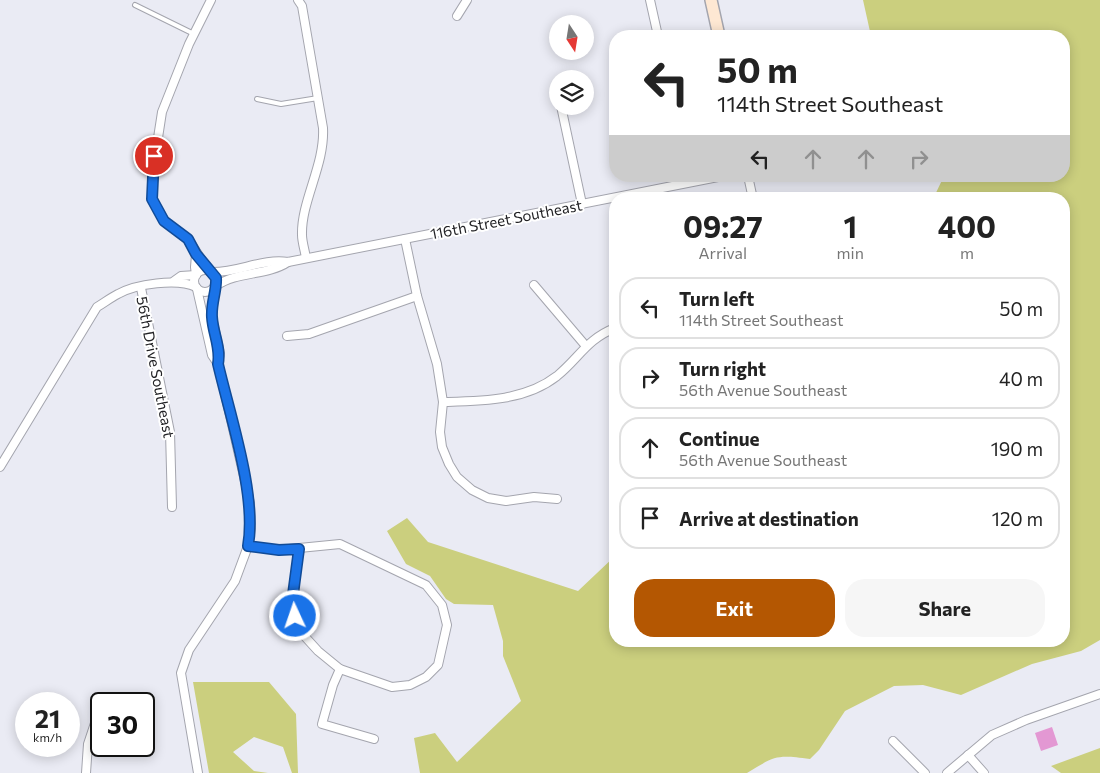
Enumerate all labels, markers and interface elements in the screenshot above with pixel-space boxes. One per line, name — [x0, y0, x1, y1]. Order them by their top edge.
north arrow — [549, 15, 594, 60]
map controls — [549, 15, 594, 115]
text: 50 m — [717, 47, 798, 90]
icon: left — [634, 50, 699, 115]
button: layers — [549, 70, 594, 115]
text: 114th Street Southeast — [717, 90, 943, 117]
pin — [133, 135, 175, 177]
icon: arrive — [140, 142, 168, 170]
icon: left — [746, 145, 774, 173]
icon: ahead — [799, 145, 827, 173]
icon: ahead — [852, 145, 880, 173]
icon: right — [905, 145, 933, 173]
street label: 116th Street Southeast — [429, 195, 583, 243]
text: 09:27 — [683, 207, 763, 244]
text: 1 — [843, 207, 857, 244]
text: 400 — [938, 207, 996, 244]
text: Arrival — [699, 243, 747, 262]
text: min — [837, 243, 864, 262]
text: m — [960, 243, 974, 262]
text: Turn left — [679, 287, 754, 310]
icon: left — [636, 294, 664, 322]
street label: 56th Drive Southeast — [133, 295, 179, 439]
text: 50 m — [999, 297, 1043, 320]
text: 114th Street Southeast — [679, 310, 844, 329]
text: Turn right — [679, 357, 766, 380]
icon: right — [636, 364, 664, 392]
text: 40 m — [999, 367, 1043, 390]
text: 56th Avenue Southeast — [679, 380, 847, 399]
text: Continue — [679, 427, 759, 450]
icon: ahead — [636, 434, 664, 462]
text: 190 m — [991, 437, 1043, 460]
text: 56th Avenue Southeast — [679, 450, 847, 469]
icon: arrive — [636, 504, 664, 532]
text: Arrive at destination — [679, 507, 859, 530]
text: 120 m — [992, 507, 1043, 530]
button: Exit — [634, 579, 835, 637]
button: Share — [845, 579, 1045, 637]
position arrow — [268, 589, 320, 641]
speed limit sign: 30 — [90, 692, 155, 757]
text: 21 — [35, 703, 60, 733]
text: km/h — [33, 730, 62, 744]

